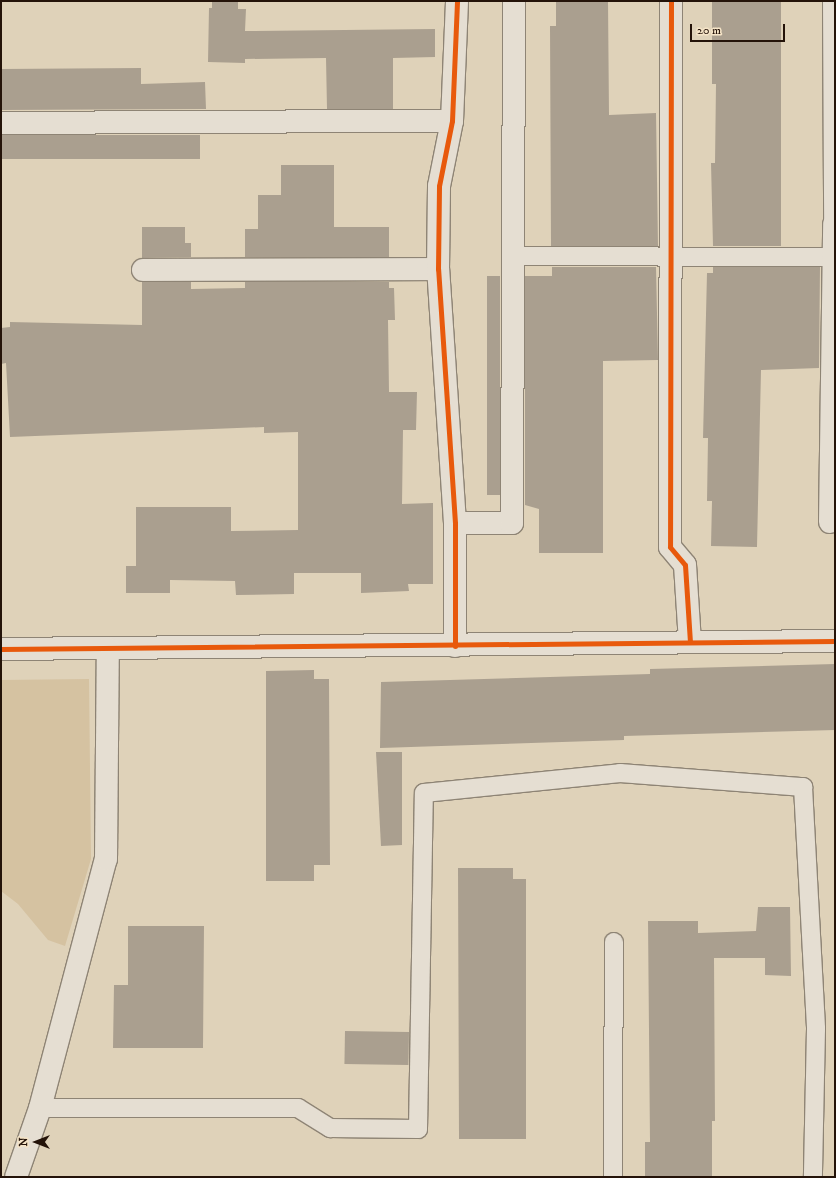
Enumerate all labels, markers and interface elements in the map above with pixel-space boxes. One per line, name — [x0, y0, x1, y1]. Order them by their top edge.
scale bar — [692, 16, 787, 42]
text: 20 m — [697, 23, 721, 38]
north arrow — [16, 1122, 56, 1162]
text: N — [17, 1137, 31, 1147]

